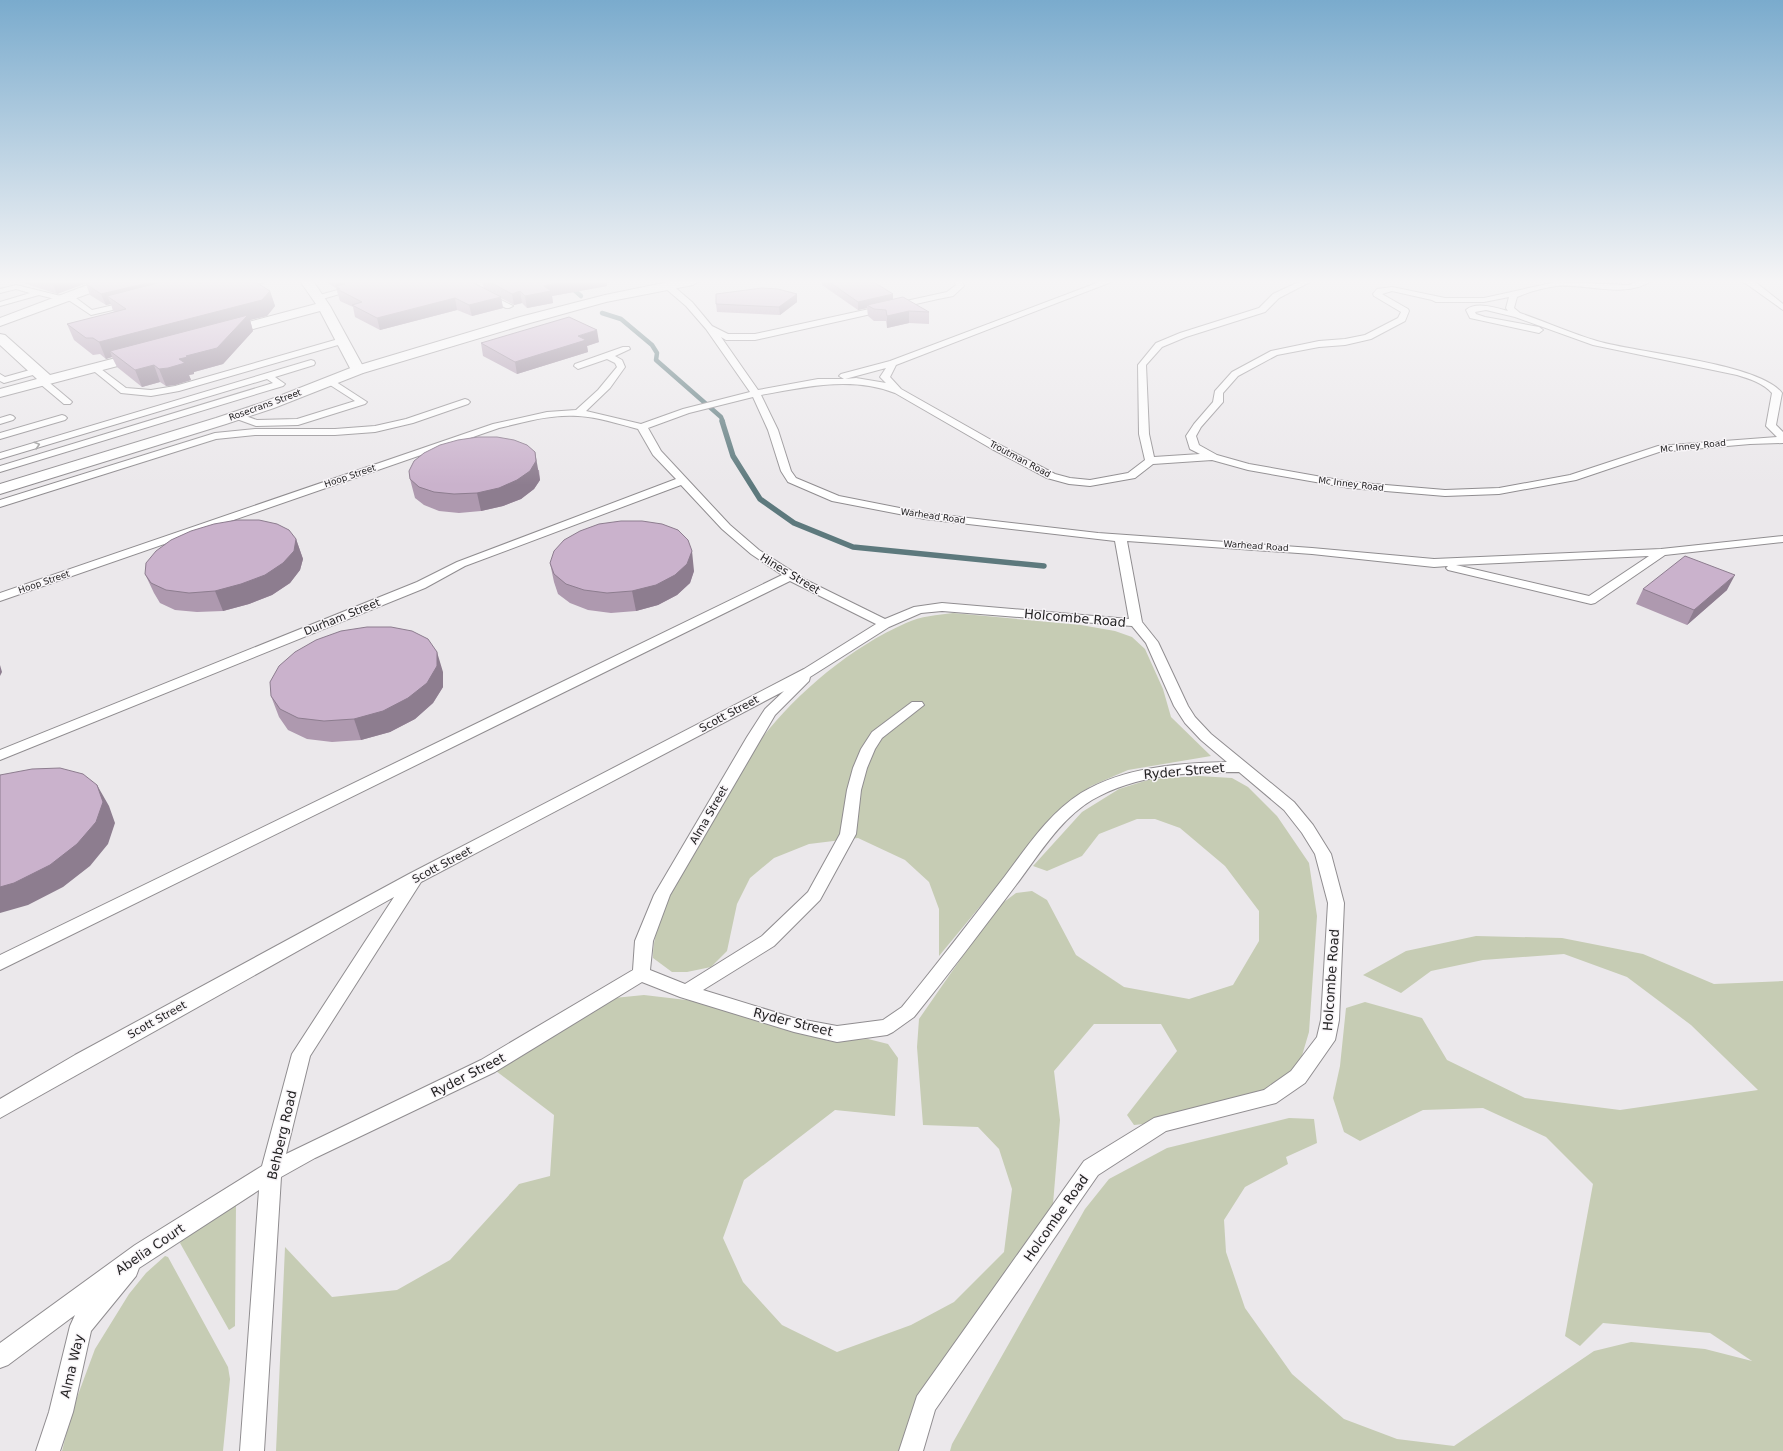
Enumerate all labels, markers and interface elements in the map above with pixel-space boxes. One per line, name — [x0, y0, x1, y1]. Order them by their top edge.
street label: Rosecrans Street — [227, 387, 303, 423]
street label: Troutman Road — [987, 438, 1052, 479]
street label: Mc Inney Road — [1660, 438, 1726, 454]
one-way arrow — [34, 441, 41, 450]
street label: Hoop Street — [323, 462, 377, 489]
street label: Mc Inney Road — [1318, 475, 1384, 493]
street label: Warhead Road — [900, 507, 966, 525]
street label: Warhead Road — [1223, 539, 1289, 553]
street label: Hines Street — [758, 551, 823, 597]
street label: Hoop Street — [17, 568, 71, 595]
street label: Durham Street — [302, 596, 383, 638]
street label: Holcombe Road — [1023, 606, 1127, 630]
street label: Scott Street — [697, 693, 761, 735]
street label: Ryder Street — [1143, 760, 1225, 782]
street label: Alma Street — [687, 783, 731, 846]
street label: Scott Street — [410, 844, 474, 886]
street label: Holcombe Road — [1320, 929, 1342, 1031]
street label: Scott Street — [125, 998, 189, 1042]
street label: Ryder Street — [752, 1005, 834, 1039]
street label: Ryder Street — [428, 1050, 508, 1100]
street label: Behberg Road — [264, 1089, 300, 1181]
street label: Holcombe Road — [1021, 1172, 1091, 1264]
street label: Abelia Court — [113, 1220, 187, 1278]
street label: Alma Way — [57, 1332, 87, 1399]

